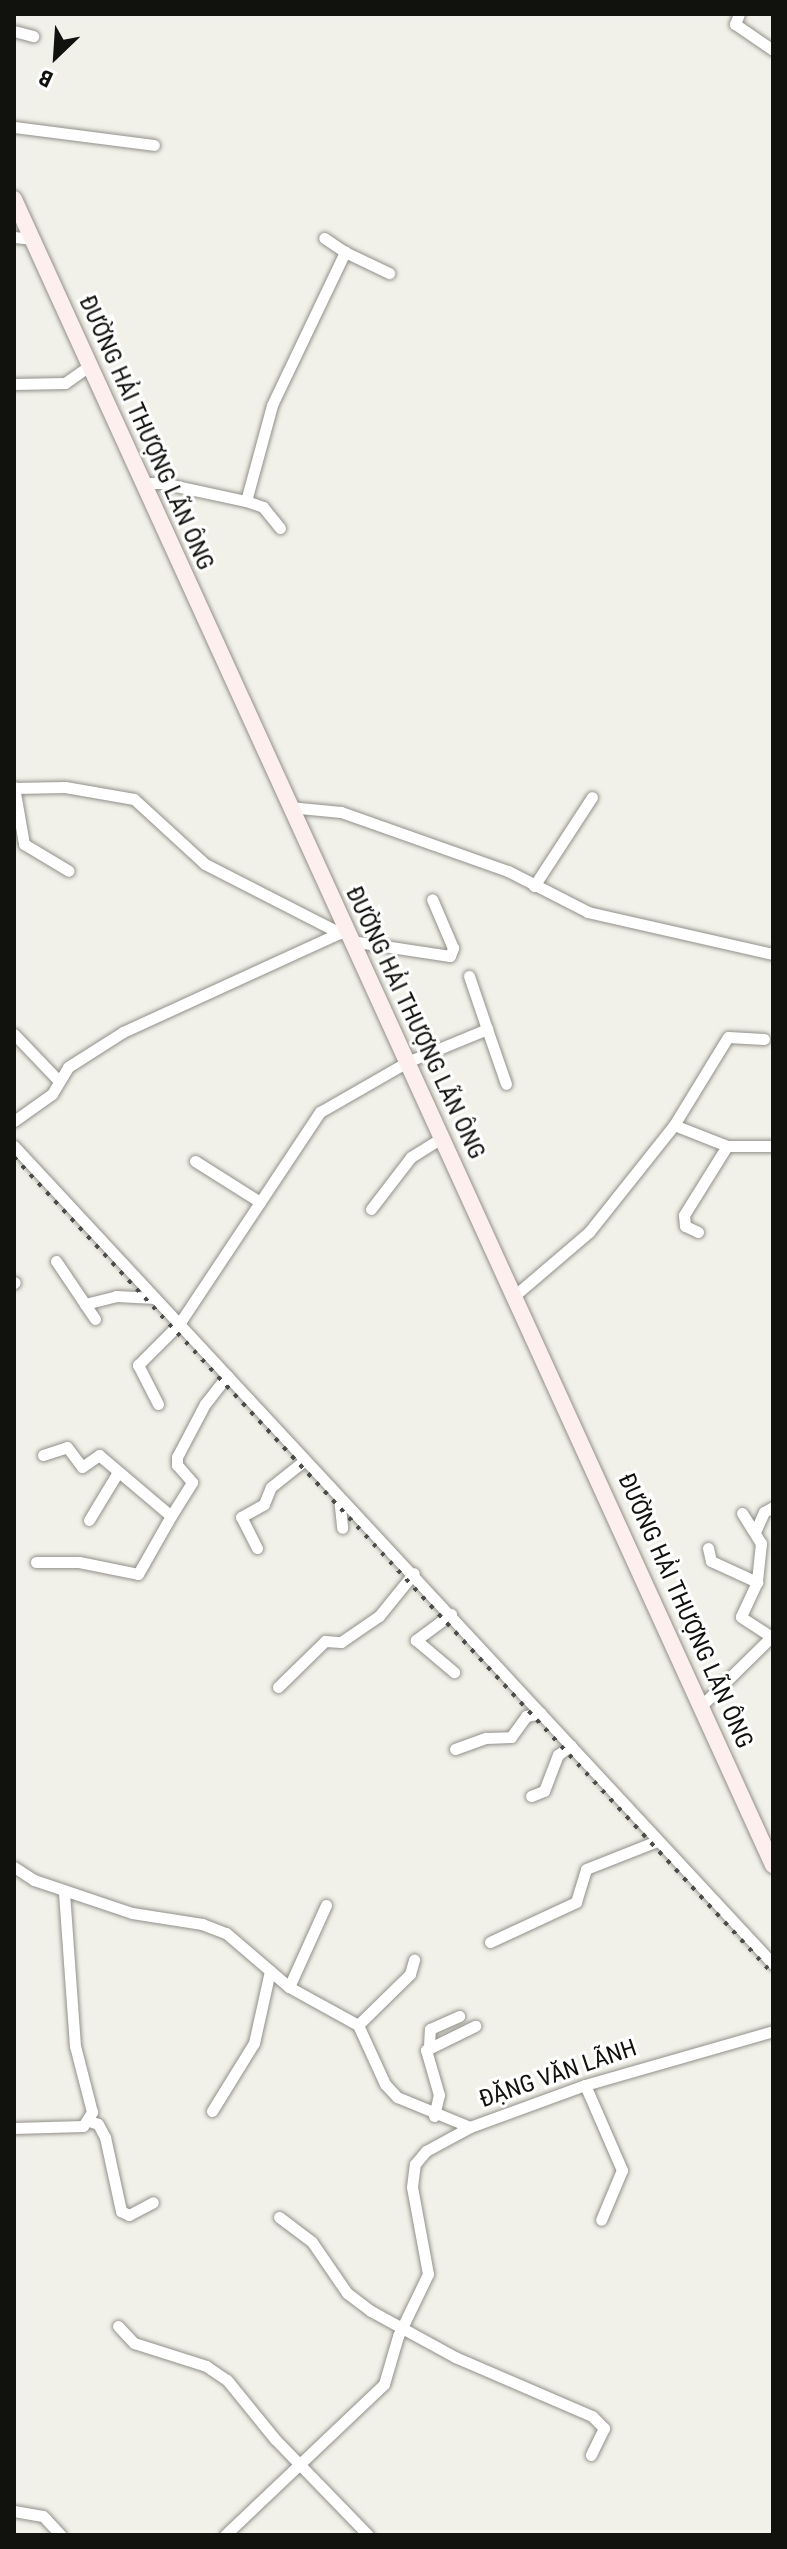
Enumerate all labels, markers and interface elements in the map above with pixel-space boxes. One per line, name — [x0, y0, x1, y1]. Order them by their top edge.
north arrow — [16, 16, 96, 96]
text: B — [35, 64, 57, 92]
street label: ĐƯỜNG HẢI THƯỢNG LÃN ÔNG — [72, 291, 220, 575]
street label: ĐƯỜNG HẢI THƯỢNG LÃN ÔNG — [339, 882, 491, 1164]
street label: ĐƯỜNG HẢI THƯỢNG LÃN ÔNG — [611, 1469, 759, 1753]
street label: ĐẶNG VĂN LÃNH — [476, 2034, 640, 2114]

